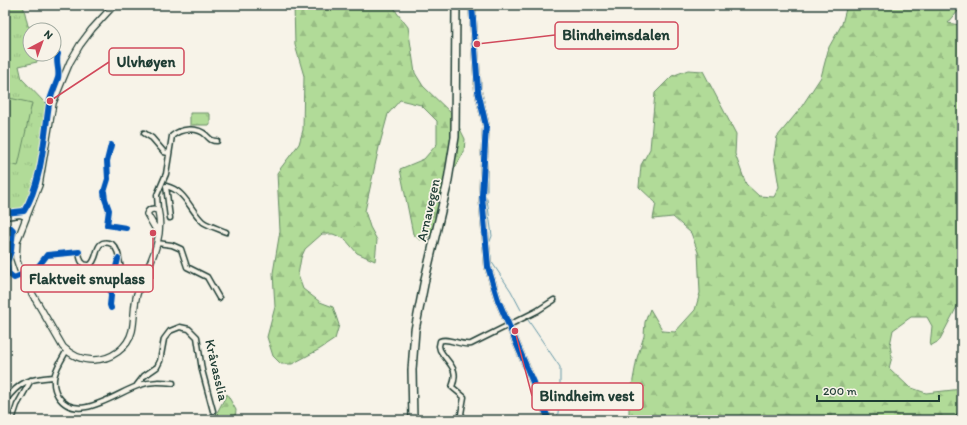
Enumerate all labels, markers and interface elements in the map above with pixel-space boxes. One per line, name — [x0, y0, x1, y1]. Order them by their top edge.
north arrow — [22, 22, 62, 62]
callout: Blindheimsdalen — [555, 22, 678, 49]
text: Blindheimsdalen — [562, 26, 670, 44]
text: N — [41, 27, 55, 42]
callout: Ulvhøyen — [109, 48, 184, 75]
text: Ulvhøyen — [117, 53, 176, 72]
street label: Arnavegen — [413, 177, 444, 243]
callout: Flaktveit snuplass — [21, 265, 153, 292]
text: Flaktveit snuplass — [29, 270, 145, 289]
street label: Kråvasslia — [201, 338, 232, 403]
scale bar — [817, 377, 939, 403]
callout: Blindheim vest — [532, 383, 643, 410]
text: 200 m — [823, 384, 857, 398]
text: Blindheim vest — [540, 387, 635, 405]

